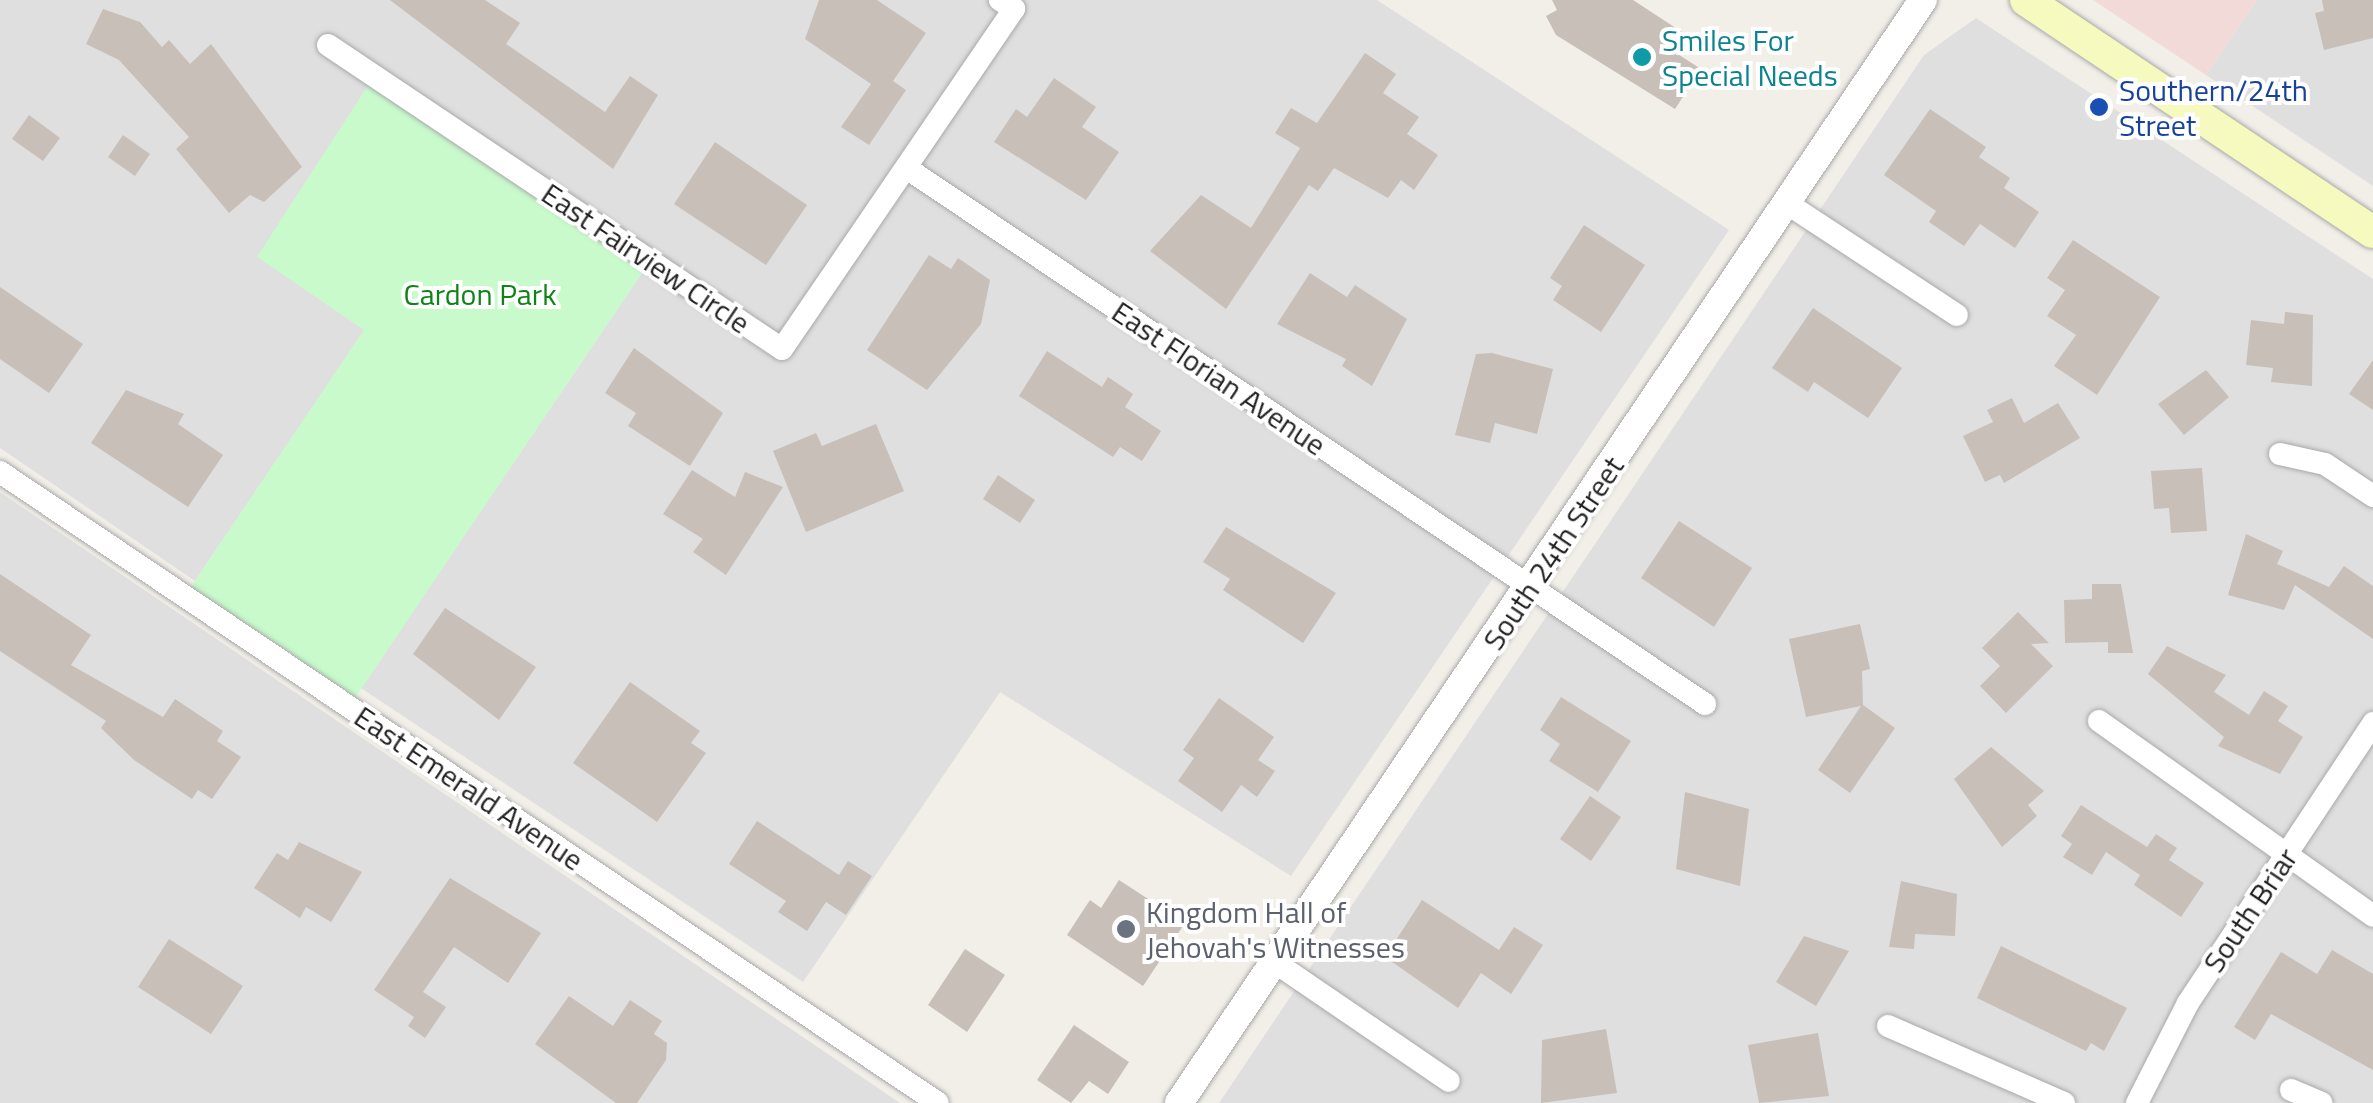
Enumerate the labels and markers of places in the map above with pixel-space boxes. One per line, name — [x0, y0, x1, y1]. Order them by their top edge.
place label: Smiles For Special Needs — [1662, 22, 1838, 92]
marker: Smiles For Special Needs — [1631, 46, 1653, 68]
place label: Southern/24th Street — [2119, 72, 2308, 142]
marker: Southern/24th Street — [2088, 96, 2110, 118]
place label: Kingdom Hall of Jehovah's Witnesses — [1146, 894, 1405, 964]
marker: Kingdom Hall of Jehovah's Witnesses — [1115, 918, 1137, 940]

